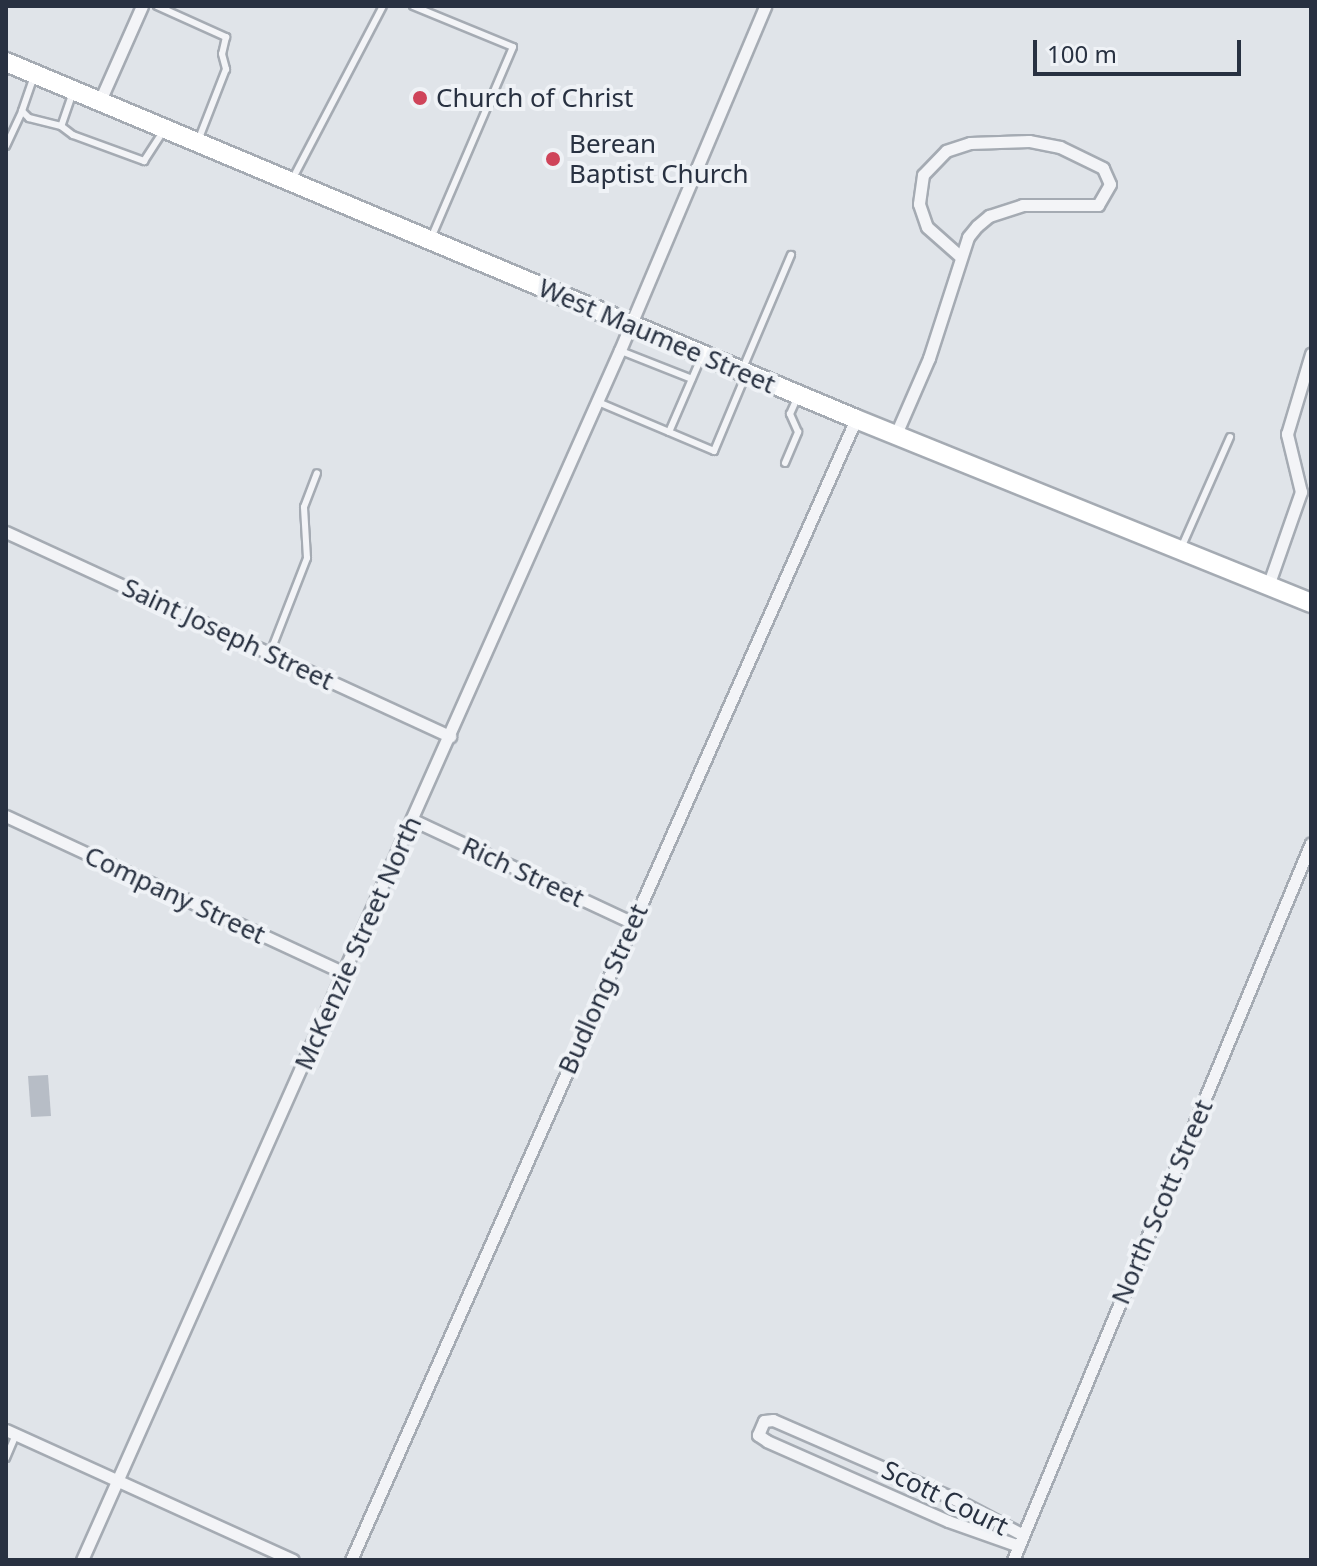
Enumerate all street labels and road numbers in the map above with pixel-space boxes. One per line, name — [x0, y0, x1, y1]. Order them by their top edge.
street label: West Maumee Street — [534, 272, 780, 400]
street label: Saint Joseph Street — [118, 571, 338, 697]
street label: McKenzie Street North — [288, 811, 428, 1075]
street label: Rich Street — [457, 830, 589, 914]
street label: Company Street — [80, 840, 270, 950]
street label: Budlong Street — [552, 899, 654, 1079]
street label: North Scott Street — [1105, 1095, 1219, 1309]
street label: Scott Court — [877, 1454, 1013, 1542]

